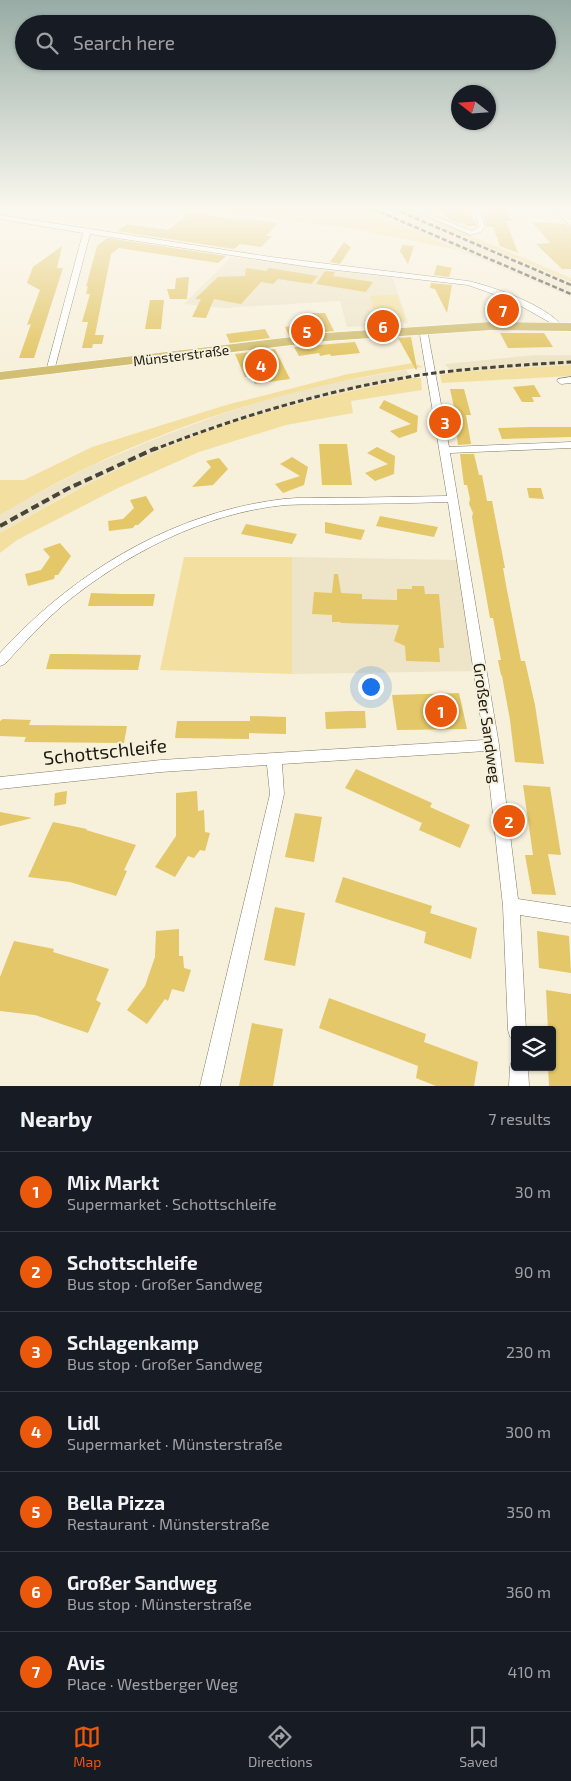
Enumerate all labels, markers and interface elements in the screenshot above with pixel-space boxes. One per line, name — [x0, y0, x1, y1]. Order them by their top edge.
search box — [15, 15, 556, 70]
icon: search — [33, 29, 61, 57]
text: Search here — [73, 31, 175, 54]
north arrow — [451, 85, 496, 130]
pin: 7 — [487, 291, 519, 329]
pin: 6 — [367, 307, 399, 345]
pin: 5 — [291, 312, 323, 350]
street label: Münsterstraße — [132, 341, 230, 369]
pin: 4 — [245, 346, 277, 384]
pin: 3 — [429, 403, 461, 441]
street label: Großer Sandweg — [470, 662, 506, 784]
your location — [358, 674, 384, 700]
pin: 1 — [425, 692, 457, 730]
street label: Schottschleife — [42, 733, 168, 769]
pin: 2 — [493, 802, 525, 840]
map controls — [511, 1026, 556, 1071]
button: layers — [511, 1026, 556, 1071]
text: Nearby — [20, 1106, 92, 1131]
text: 7 results — [488, 1109, 551, 1128]
text: Mix Markt — [67, 1171, 159, 1194]
text: 1 — [33, 1182, 39, 1201]
text: 30 m — [515, 1182, 551, 1201]
text: Supermarket · Schottschleife — [67, 1194, 277, 1213]
text: Schottschleife — [67, 1251, 198, 1274]
text: 2 — [31, 1262, 41, 1281]
text: 90 m — [515, 1262, 551, 1281]
text: Bus stop · Großer Sandweg — [67, 1274, 263, 1293]
text: Schlagenkamp — [67, 1331, 199, 1354]
text: 3 — [31, 1342, 41, 1361]
text: 230 m — [506, 1342, 551, 1361]
text: Bus stop · Großer Sandweg — [67, 1354, 263, 1373]
text: Lidl — [67, 1411, 100, 1434]
text: 4 — [31, 1422, 41, 1441]
text: 300 m — [505, 1422, 551, 1441]
text: Supermarket · Münsterstraße — [67, 1434, 283, 1453]
text: Bella Pizza — [67, 1491, 165, 1514]
text: 5 — [32, 1502, 40, 1521]
text: 350 m — [506, 1502, 551, 1521]
text: Restaurant · Münsterstraße — [67, 1514, 270, 1533]
text: Großer Sandweg — [67, 1571, 217, 1594]
text: 6 — [31, 1582, 41, 1601]
text: 360 m — [506, 1582, 551, 1601]
text: Bus stop · Münsterstraße — [67, 1594, 252, 1613]
text: Avis — [67, 1651, 105, 1674]
text: 7 — [32, 1662, 40, 1681]
text: 410 m — [508, 1662, 551, 1681]
text: Place · Westberger Weg — [67, 1674, 238, 1693]
tab: Map — [73, 1723, 101, 1770]
tab: Directions — [248, 1723, 313, 1770]
tab: Saved — [459, 1723, 498, 1770]

